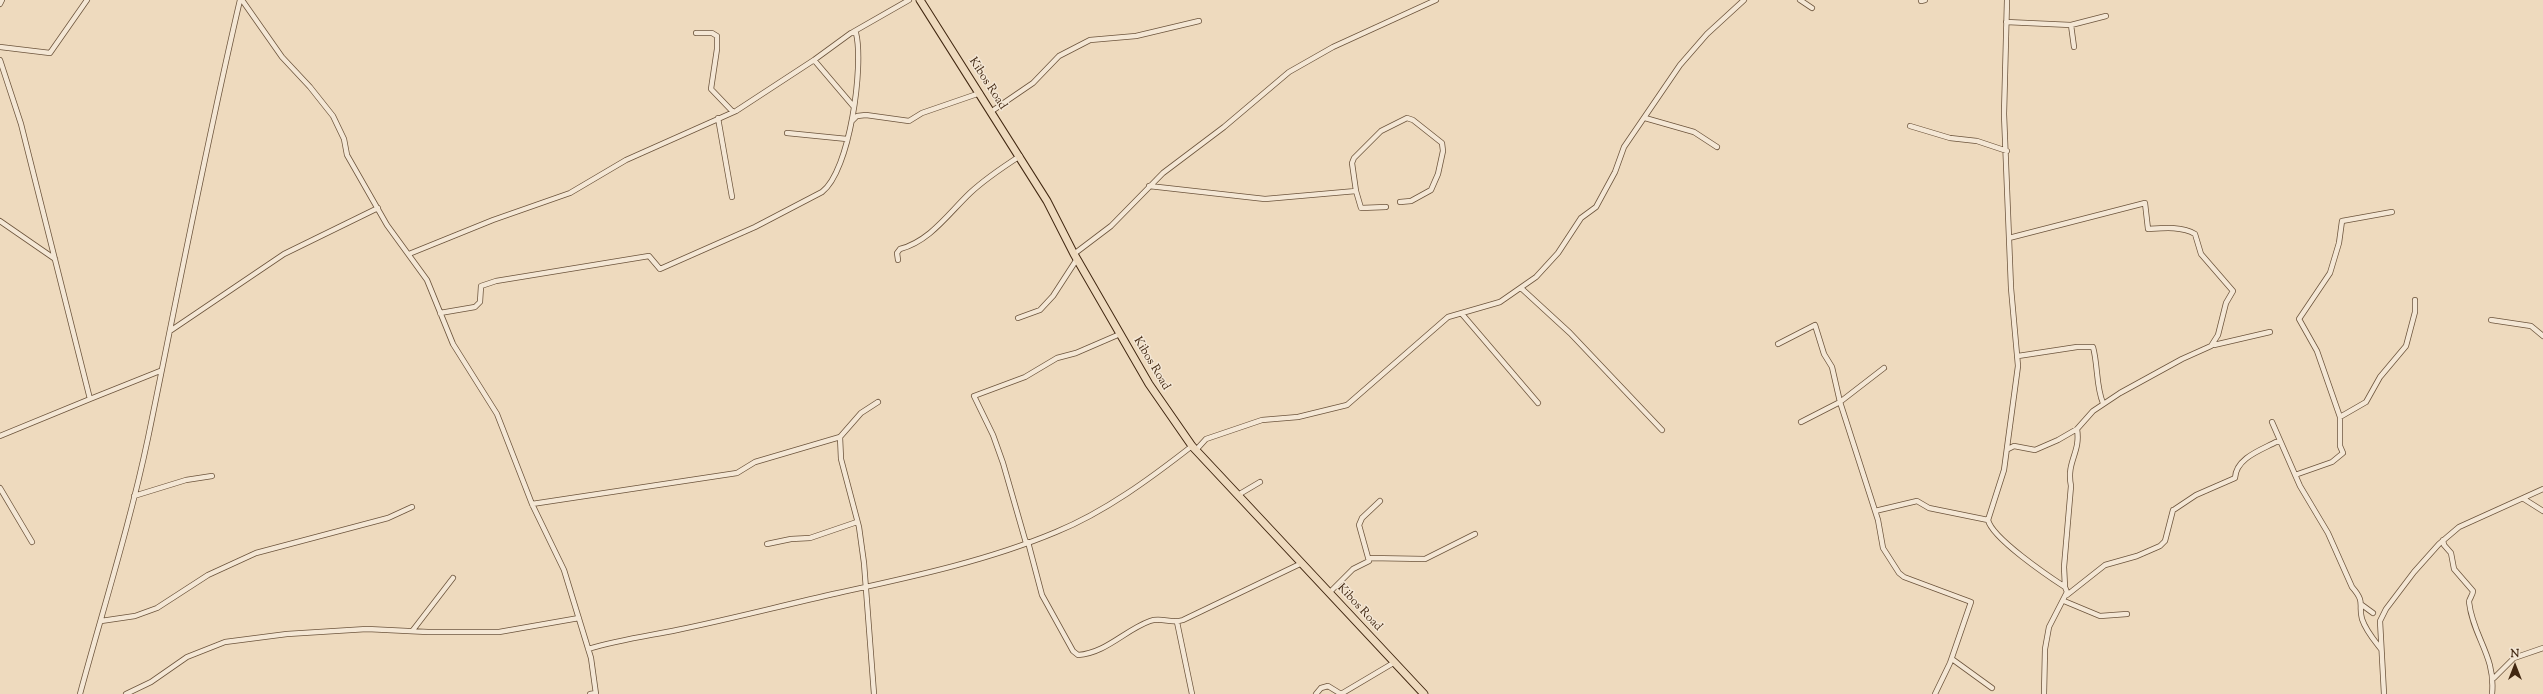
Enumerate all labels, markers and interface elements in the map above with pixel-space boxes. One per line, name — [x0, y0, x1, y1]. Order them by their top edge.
street label: Kibos Road — [965, 55, 1009, 113]
street label: Kibos Road — [1130, 335, 1172, 393]
street label: Kibos Road — [1333, 581, 1385, 635]
north arrow — [2495, 646, 2535, 686]
text: N — [2511, 646, 2519, 662]

